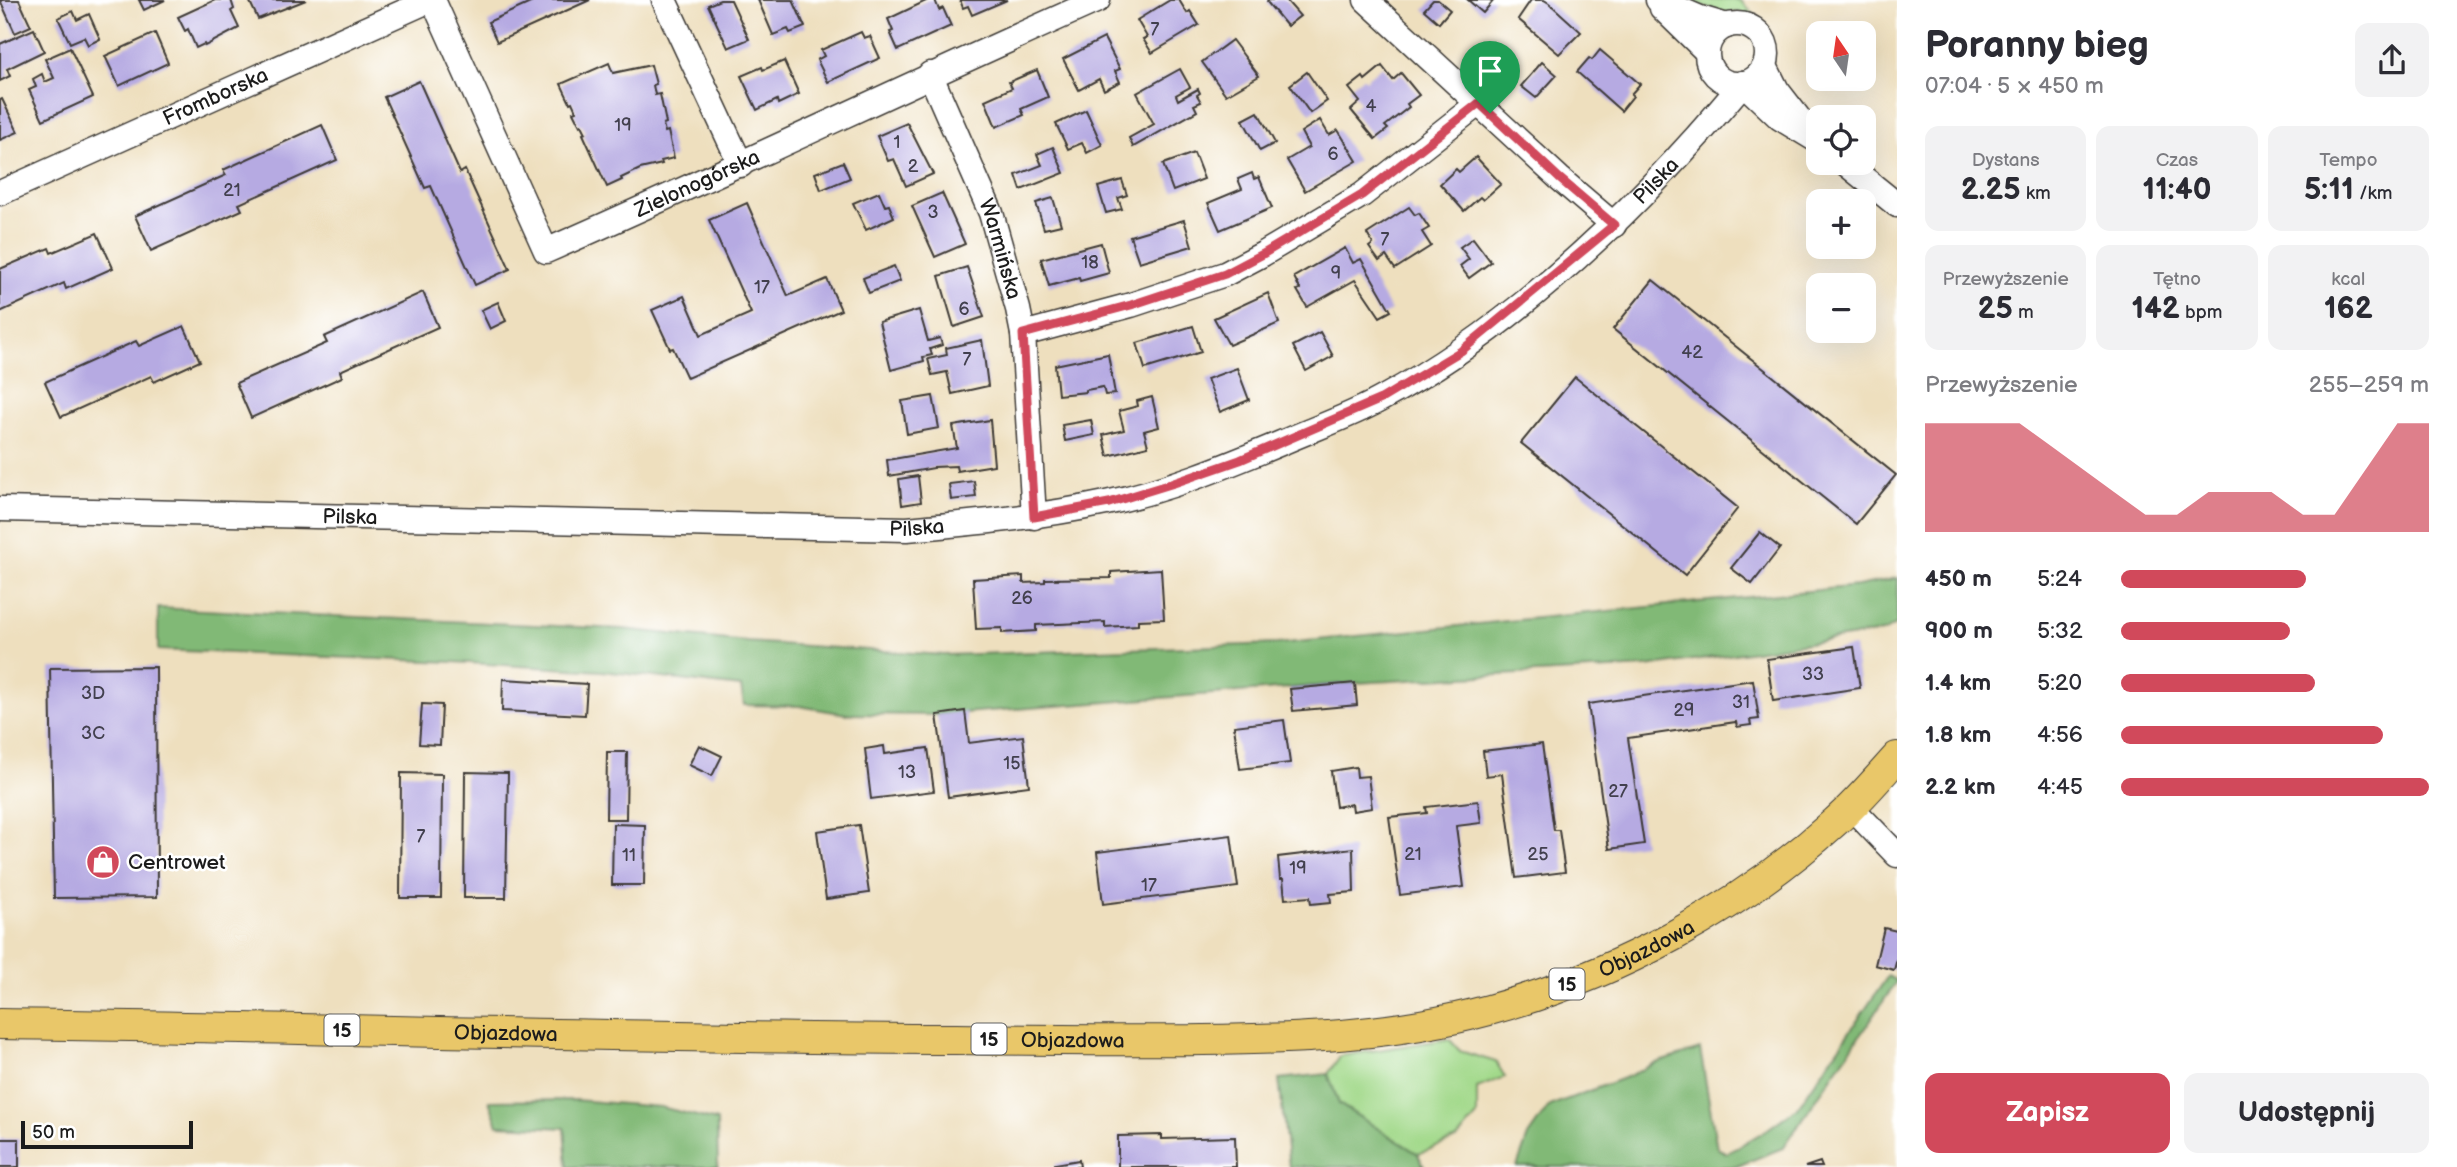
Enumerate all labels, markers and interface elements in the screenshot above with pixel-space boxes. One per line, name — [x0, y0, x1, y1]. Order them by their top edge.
house number: 7 — [1151, 19, 1160, 40]
north arrow — [1806, 21, 1876, 91]
map controls — [1806, 21, 1876, 343]
text: Poranny bieg — [1925, 23, 2149, 68]
button: share — [2355, 23, 2429, 97]
pin — [1460, 41, 1520, 113]
icon: arrive — [1471, 52, 1509, 90]
street label: Fromborska — [159, 62, 272, 131]
text: 07:04 · 5 × 450 m — [1925, 72, 2104, 100]
house number: 4 — [1366, 96, 1377, 117]
button: locate — [1806, 105, 1876, 175]
house number: 19 — [614, 115, 632, 136]
house number: 1 — [894, 132, 900, 153]
street label: Zielonogórska — [630, 144, 764, 223]
house number: 6 — [1328, 144, 1339, 165]
text: Dystans — [1972, 149, 2040, 172]
text: Czas — [2156, 149, 2198, 172]
text: Tempo — [2319, 149, 2377, 172]
street label: Pilska — [1628, 153, 1684, 210]
house number: 2 — [908, 156, 919, 177]
text: 2.25 — [1961, 172, 2021, 208]
text: 11:40 — [2143, 172, 2211, 208]
text: 5:11 — [2304, 172, 2354, 208]
house number: 21 — [223, 180, 241, 201]
text: km — [2021, 182, 2051, 205]
text: /km — [2354, 182, 2393, 205]
button: + — [1806, 189, 1876, 259]
street label: Warmińska — [973, 195, 1027, 302]
house number: 3 — [927, 202, 939, 223]
house number: 7 — [1381, 229, 1390, 250]
house number: 18 — [1081, 252, 1099, 273]
house number: 9 — [1331, 263, 1341, 284]
text: Przewyższenie — [1943, 268, 2069, 291]
text: Tętno — [2153, 268, 2201, 291]
text: kcal — [2331, 268, 2365, 291]
button: − — [1806, 273, 1876, 343]
house number: 17 — [754, 277, 770, 298]
text: 25 — [1978, 291, 2013, 327]
text: 142 — [2132, 291, 2180, 327]
text: 162 — [2324, 291, 2373, 327]
house number: 6 — [959, 299, 970, 320]
text: m — [2013, 301, 2034, 324]
text: bpm — [2180, 301, 2222, 324]
house number: 42 — [1681, 342, 1703, 363]
house number: 7 — [963, 349, 972, 370]
text: Przewyższenie — [1925, 371, 2078, 399]
text: 255–259 m — [2309, 371, 2429, 399]
street label: Pilska — [322, 504, 378, 530]
street label: Pilska — [889, 514, 945, 542]
text: 450 m — [1925, 565, 1992, 593]
text: 5:24 — [2037, 565, 2082, 593]
house number: 26 — [1011, 588, 1033, 609]
text: 900 m — [1925, 617, 1993, 645]
text: 5:32 — [2037, 617, 2083, 645]
house number: 33 — [1802, 664, 1824, 685]
text: 1.4 km — [1925, 669, 1991, 697]
text: 5:20 — [2037, 669, 2082, 697]
house number: 3D — [81, 683, 105, 704]
house number: 31 — [1732, 692, 1750, 713]
house number: 29 — [1673, 700, 1695, 721]
text: 1.8 km — [1925, 721, 1991, 749]
text: 4:56 — [2037, 721, 2083, 749]
house number: 3C — [81, 723, 105, 744]
house number: 15 — [1003, 753, 1021, 774]
house number: 13 — [898, 762, 916, 783]
text: 2.2 km — [1925, 773, 1996, 801]
text: 4:45 — [2037, 773, 2083, 801]
house number: 27 — [1608, 781, 1628, 802]
house number: 7 — [417, 826, 426, 847]
shop icon: Centrowet — [84, 843, 122, 881]
house number: 21 — [1404, 844, 1422, 865]
house number: 25 — [1528, 844, 1548, 865]
house number: 11 — [622, 845, 636, 866]
place label: Centrowet — [128, 850, 226, 875]
house number: 19 — [1289, 858, 1307, 879]
house number: 17 — [1141, 875, 1157, 896]
street label: Objazdowa — [1595, 915, 1699, 983]
road number: 15 — [1550, 968, 1584, 1000]
road number: 15 — [324, 1014, 360, 1046]
street label: Objazdowa — [454, 1020, 558, 1047]
road number: 15 — [972, 1023, 1006, 1054]
street label: Objazdowa — [1021, 1028, 1125, 1053]
button: Zapisz — [1925, 1073, 2170, 1153]
button: Udostępnij — [2184, 1073, 2429, 1153]
scale bar — [21, 1118, 192, 1150]
text: 50 m — [32, 1121, 75, 1144]

